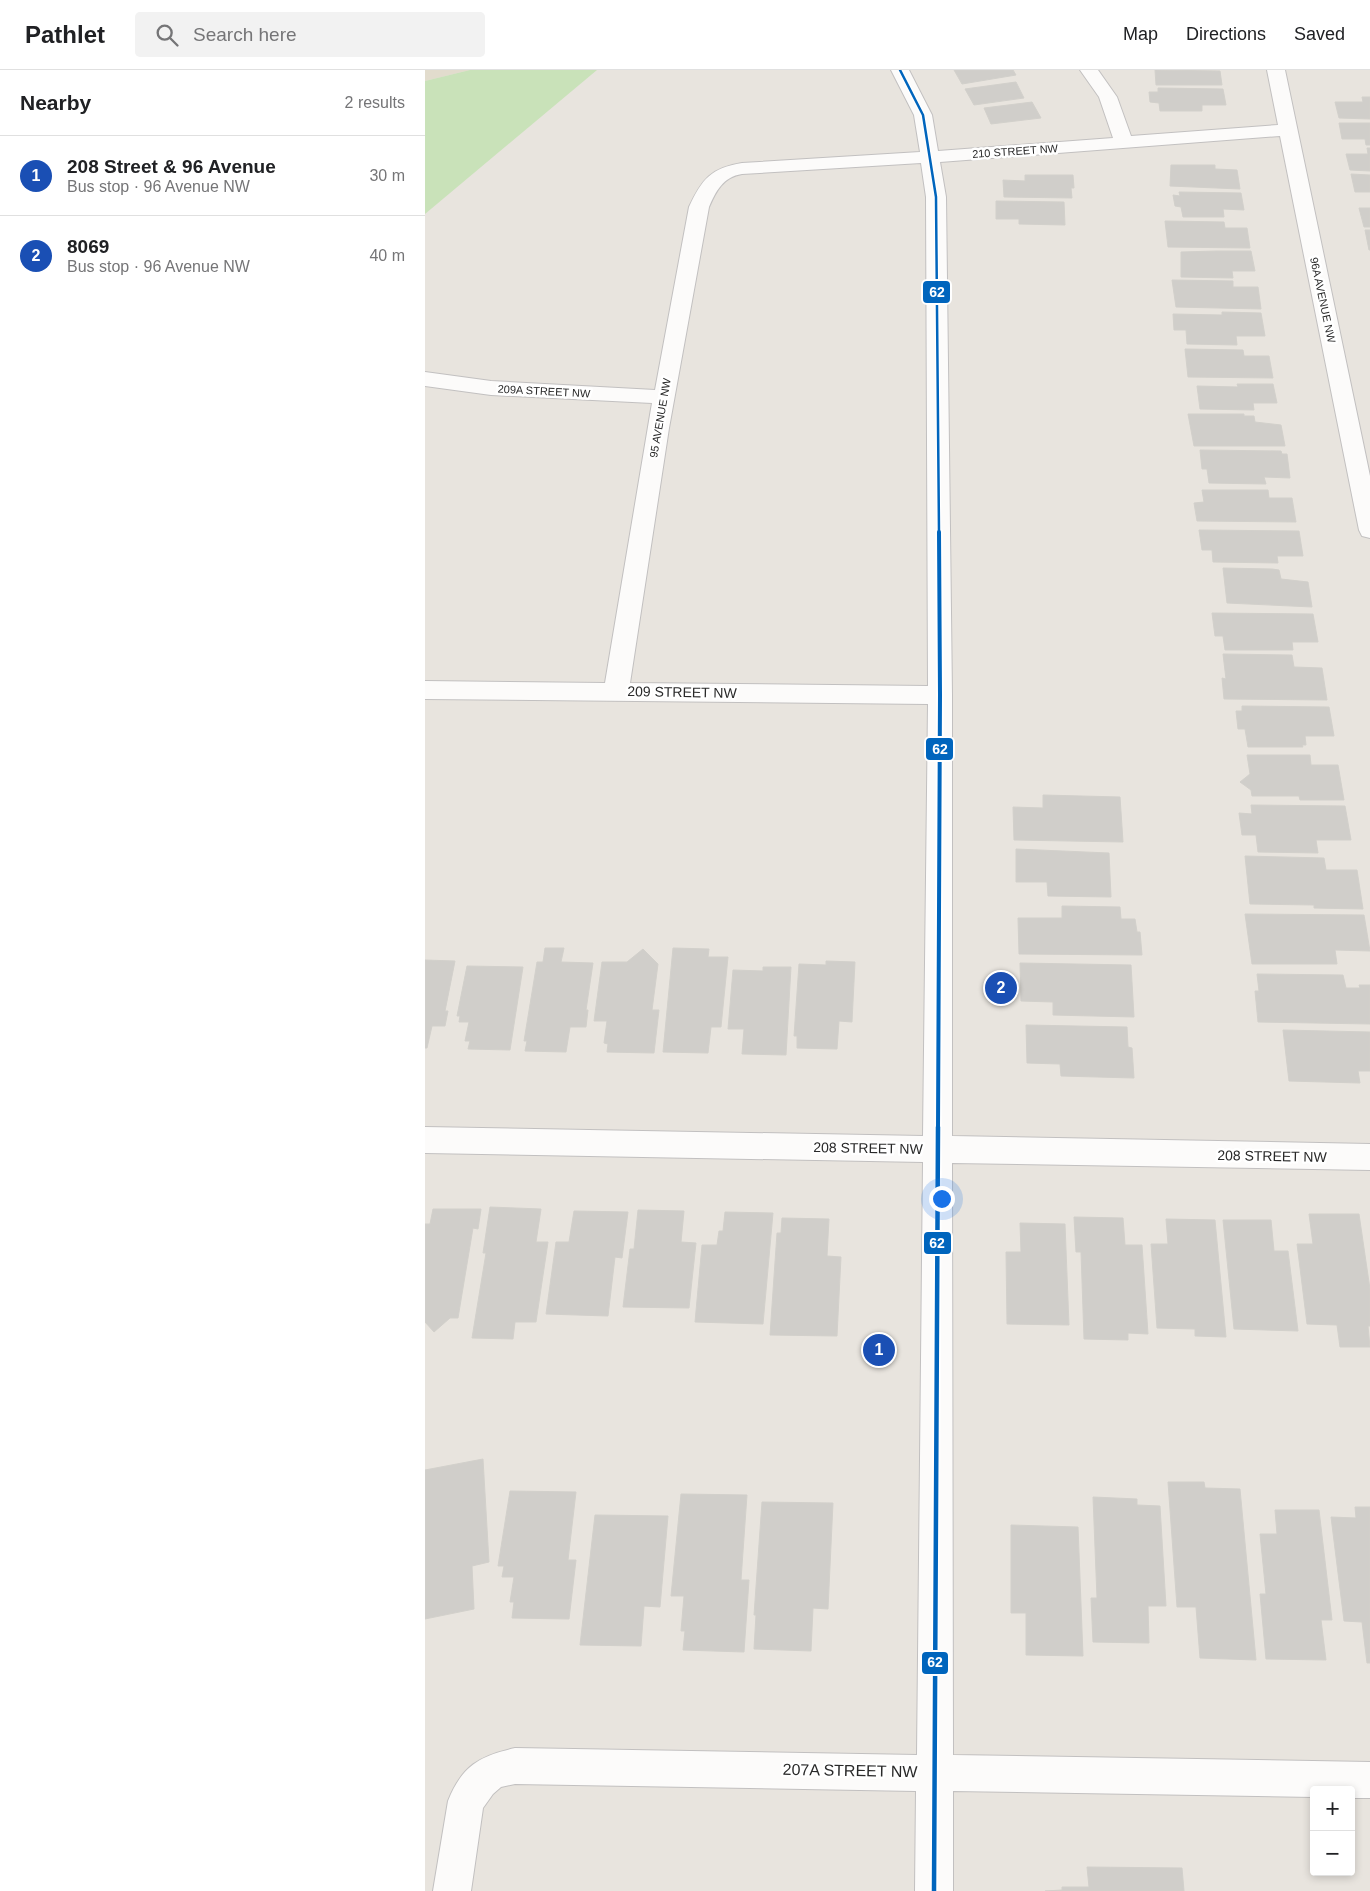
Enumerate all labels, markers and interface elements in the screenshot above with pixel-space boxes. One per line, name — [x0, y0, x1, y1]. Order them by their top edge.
search box — [135, 12, 485, 57]
text: Pathlet — [25, 21, 105, 48]
icon: search — [153, 21, 181, 49]
text: Search here — [193, 24, 297, 45]
text: Map — [1123, 24, 1158, 44]
text: Directions — [1186, 24, 1266, 44]
text: Saved — [1294, 24, 1345, 44]
text: Nearby — [20, 91, 91, 114]
text: 2 results — [345, 94, 405, 111]
street label: 210 STREET NW — [972, 142, 1059, 160]
text: 208 Street & 96 Avenue — [67, 156, 276, 177]
text: 1 — [32, 167, 40, 184]
text: 30 m — [369, 167, 405, 184]
text: Bus stop · 96 Avenue NW — [67, 178, 250, 195]
text: 8069 — [67, 236, 109, 257]
text: 2 — [32, 247, 40, 264]
text: 40 m — [369, 247, 405, 264]
street label: 96A AVENUE NW — [1308, 256, 1338, 345]
text: Bus stop · 96 Avenue NW — [67, 258, 250, 275]
line badge: 62 — [922, 280, 951, 304]
text: 62 — [929, 284, 945, 300]
street label: 95 AVENUE NW — [647, 377, 673, 459]
street label: 209A STREET NW — [497, 383, 591, 399]
street label: 209 STREET NW — [627, 683, 738, 701]
line badge: 62 — [925, 737, 954, 761]
text: 62 — [932, 741, 948, 757]
pin: 2 — [985, 969, 1017, 1007]
street label: 208 STREET NW — [813, 1139, 924, 1157]
street label: 208 STREET NW — [1217, 1147, 1328, 1165]
your location — [929, 1186, 955, 1212]
line badge: 62 — [923, 1231, 952, 1255]
text: 62 — [929, 1235, 945, 1251]
pin: 1 — [863, 1331, 895, 1369]
line badge: 62 — [921, 1651, 949, 1675]
text: 62 — [927, 1654, 943, 1670]
street label: 207A STREET NW — [782, 1761, 918, 1780]
map controls — [1310, 1786, 1355, 1876]
button: + — [1310, 1786, 1355, 1831]
button: − — [1310, 1831, 1355, 1876]

